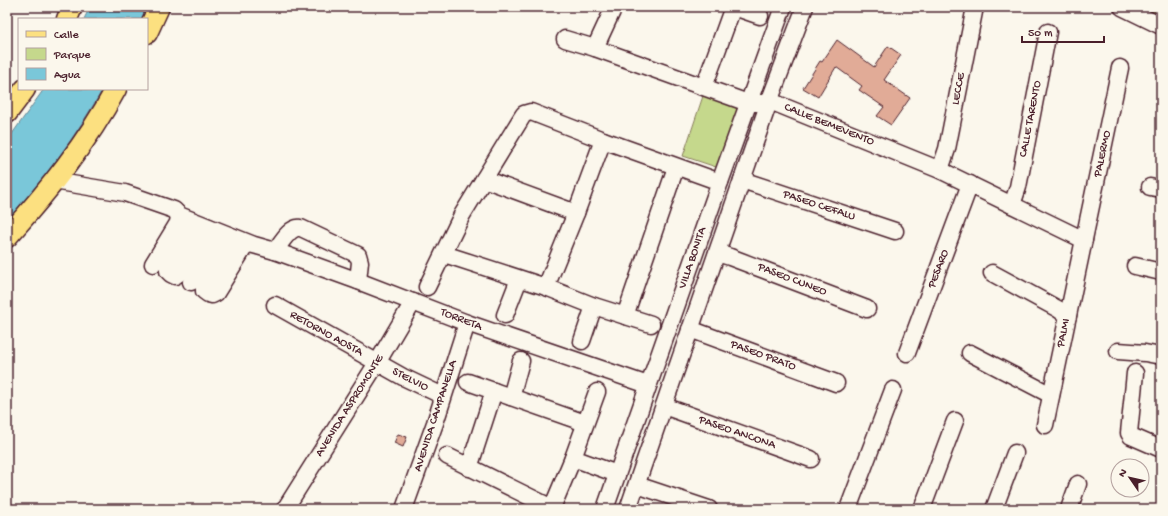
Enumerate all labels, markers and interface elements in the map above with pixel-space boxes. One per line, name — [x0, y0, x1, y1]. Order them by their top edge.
legend — [18, 18, 148, 90]
scale bar — [1022, 18, 1104, 44]
text: 50 m — [1028, 27, 1053, 41]
text: Calle — [54, 29, 79, 43]
text: Parque — [53, 49, 91, 63]
text: Agua — [54, 69, 81, 83]
street label: LECCE — [949, 71, 969, 106]
street label: CALLE TARENTO — [1017, 79, 1045, 159]
street label: CALLE BEMEVENTO — [782, 101, 876, 149]
street label: PALERMO — [1091, 129, 1115, 180]
street label: PASEO CEFALU — [780, 187, 857, 224]
street label: VILLA BONITA — [676, 225, 710, 292]
street label: PESARO — [925, 248, 953, 291]
street label: PASEO CUNEO — [755, 260, 828, 300]
street label: TORRETA — [437, 305, 485, 335]
street label: RETORNO AOSTA — [287, 308, 366, 360]
street label: PALMI — [1054, 317, 1074, 350]
street label: PASEO PRATO — [727, 337, 798, 374]
street label: AVENIDA ASPROMONTE — [313, 352, 387, 460]
street label: AVENIDA CAMPANELLA — [411, 358, 461, 474]
street label: STELVIO — [390, 365, 430, 395]
street label: PASEO ANCONA — [696, 413, 778, 453]
north arrow — [1110, 458, 1150, 498]
text: N — [1116, 467, 1130, 480]

